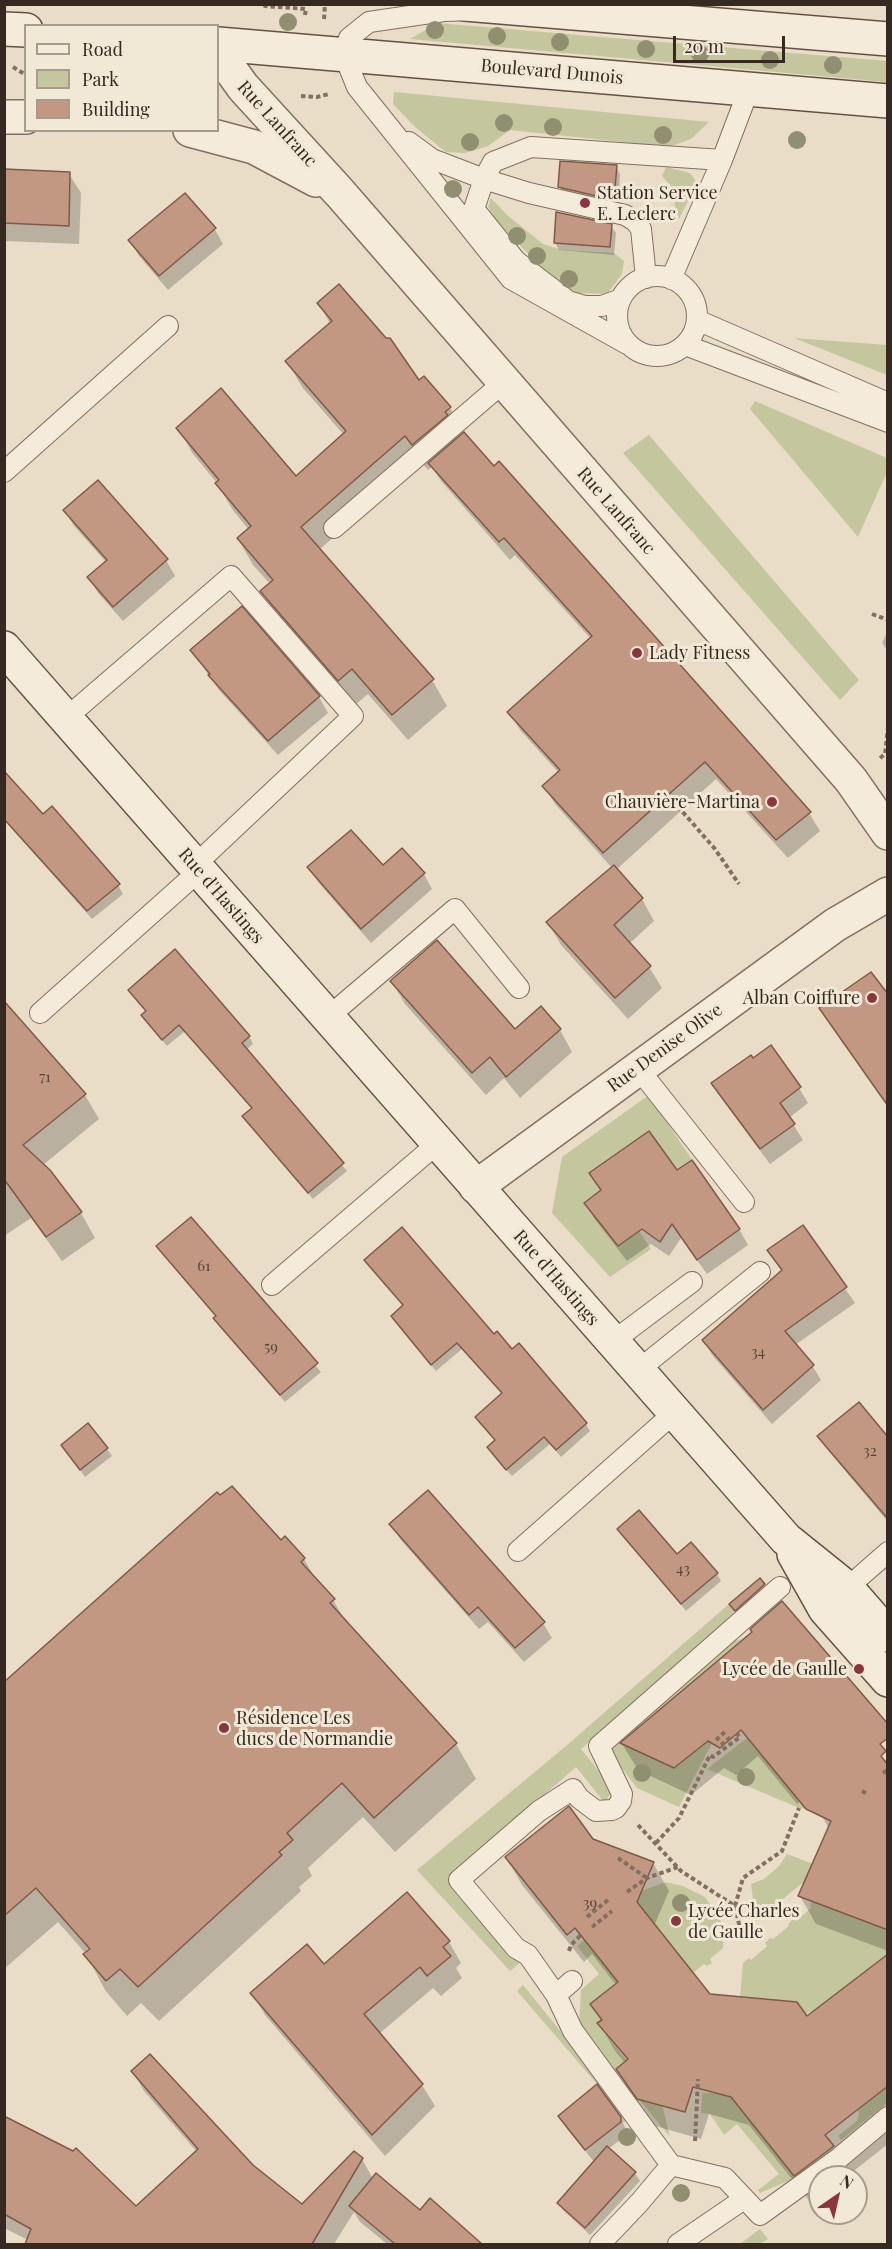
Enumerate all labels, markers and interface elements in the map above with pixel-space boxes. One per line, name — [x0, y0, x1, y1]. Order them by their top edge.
legend — [24, 24, 219, 132]
scale bar — [676, 24, 788, 62]
text: 20 m — [684, 34, 724, 58]
text: Road — [82, 37, 123, 61]
street label: Boulevard Dunois — [480, 55, 624, 89]
text: Park — [82, 67, 119, 91]
street label: Rue Lanfranc — [233, 76, 321, 172]
text: Building — [82, 97, 150, 121]
place label: Station Service E. Leclerc — [597, 182, 718, 224]
marker: Station Service E. Leclerc — [578, 196, 592, 210]
street label: Rue Lanfranc — [572, 463, 660, 559]
place label: Lady Fitness — [649, 642, 750, 664]
marker: Lady Fitness — [630, 646, 644, 660]
place label: Chauvière-Martina — [605, 791, 760, 813]
marker: Chauvière-Martina — [765, 795, 779, 809]
street label: Rue d'Hastings — [174, 844, 268, 948]
place label: Alban Coiffure — [743, 987, 860, 1009]
marker: Alban Coiffure — [865, 991, 879, 1005]
street label: Rue Denise Olive — [603, 999, 727, 1097]
house number: 71 — [39, 1068, 51, 1086]
street label: Rue d'Hastings — [509, 1226, 603, 1330]
house number: 61 — [197, 1257, 211, 1275]
house number: 59 — [264, 1338, 278, 1356]
house number: 34 — [751, 1343, 765, 1361]
house number: 32 — [863, 1442, 877, 1460]
house number: 43 — [676, 1560, 690, 1578]
place label: Lycée de Gaulle — [722, 1658, 847, 1680]
marker: Lycée de Gaulle — [852, 1662, 866, 1676]
place label: Résidence Les ducs de Normandie — [236, 1707, 393, 1750]
marker: Résidence Les ducs de Normandie — [217, 1721, 231, 1735]
house number: 39 — [583, 1894, 597, 1912]
place label: Lycée Charles de Gaulle — [688, 1900, 800, 1942]
marker: Lycée Charles de Gaulle — [669, 1914, 683, 1928]
north arrow — [808, 2165, 868, 2225]
text: N — [837, 2169, 858, 2193]

